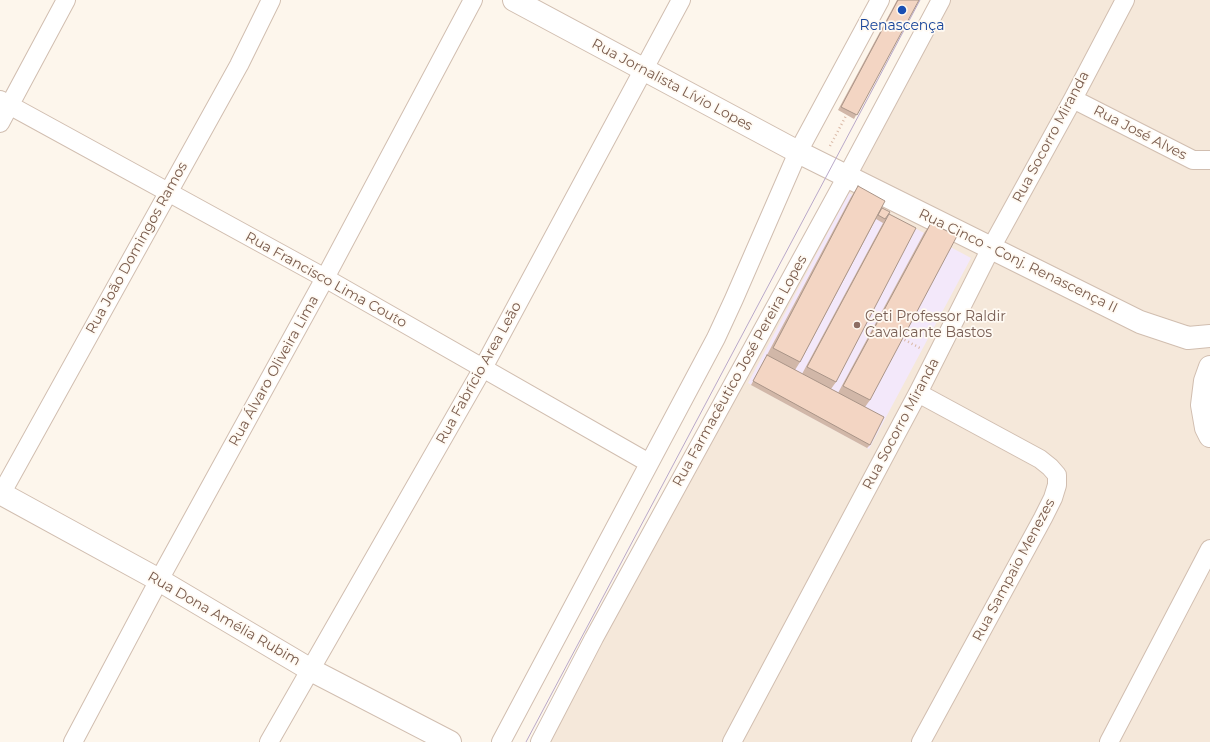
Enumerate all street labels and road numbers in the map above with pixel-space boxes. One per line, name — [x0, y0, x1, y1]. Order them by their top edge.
street label: Rua Jornalista Lívio Lopes — [589, 35, 755, 135]
street label: Rua Socorro Miranda — [1009, 68, 1093, 206]
street label: Rua José Alves — [1090, 102, 1190, 164]
street label: Rua João Domingos Ramos — [83, 159, 191, 337]
street label: Rua Cinco - Conj. Renascença II — [916, 205, 1120, 317]
street label: Rua Francisco Lima Couto — [242, 228, 410, 332]
street label: Rua Farmacêutico José Pereira Lopes — [669, 253, 811, 489]
street label: Rua Álvaro Oliveira Lima — [226, 293, 322, 449]
street label: Rua Fabrício Area Leão — [433, 299, 525, 447]
street label: Rua Socorro Miranda — [859, 355, 943, 493]
street label: Rua Sampaio Menezes — [969, 496, 1059, 644]
street label: Rua Dona Amélia Rubim — [145, 568, 303, 670]

